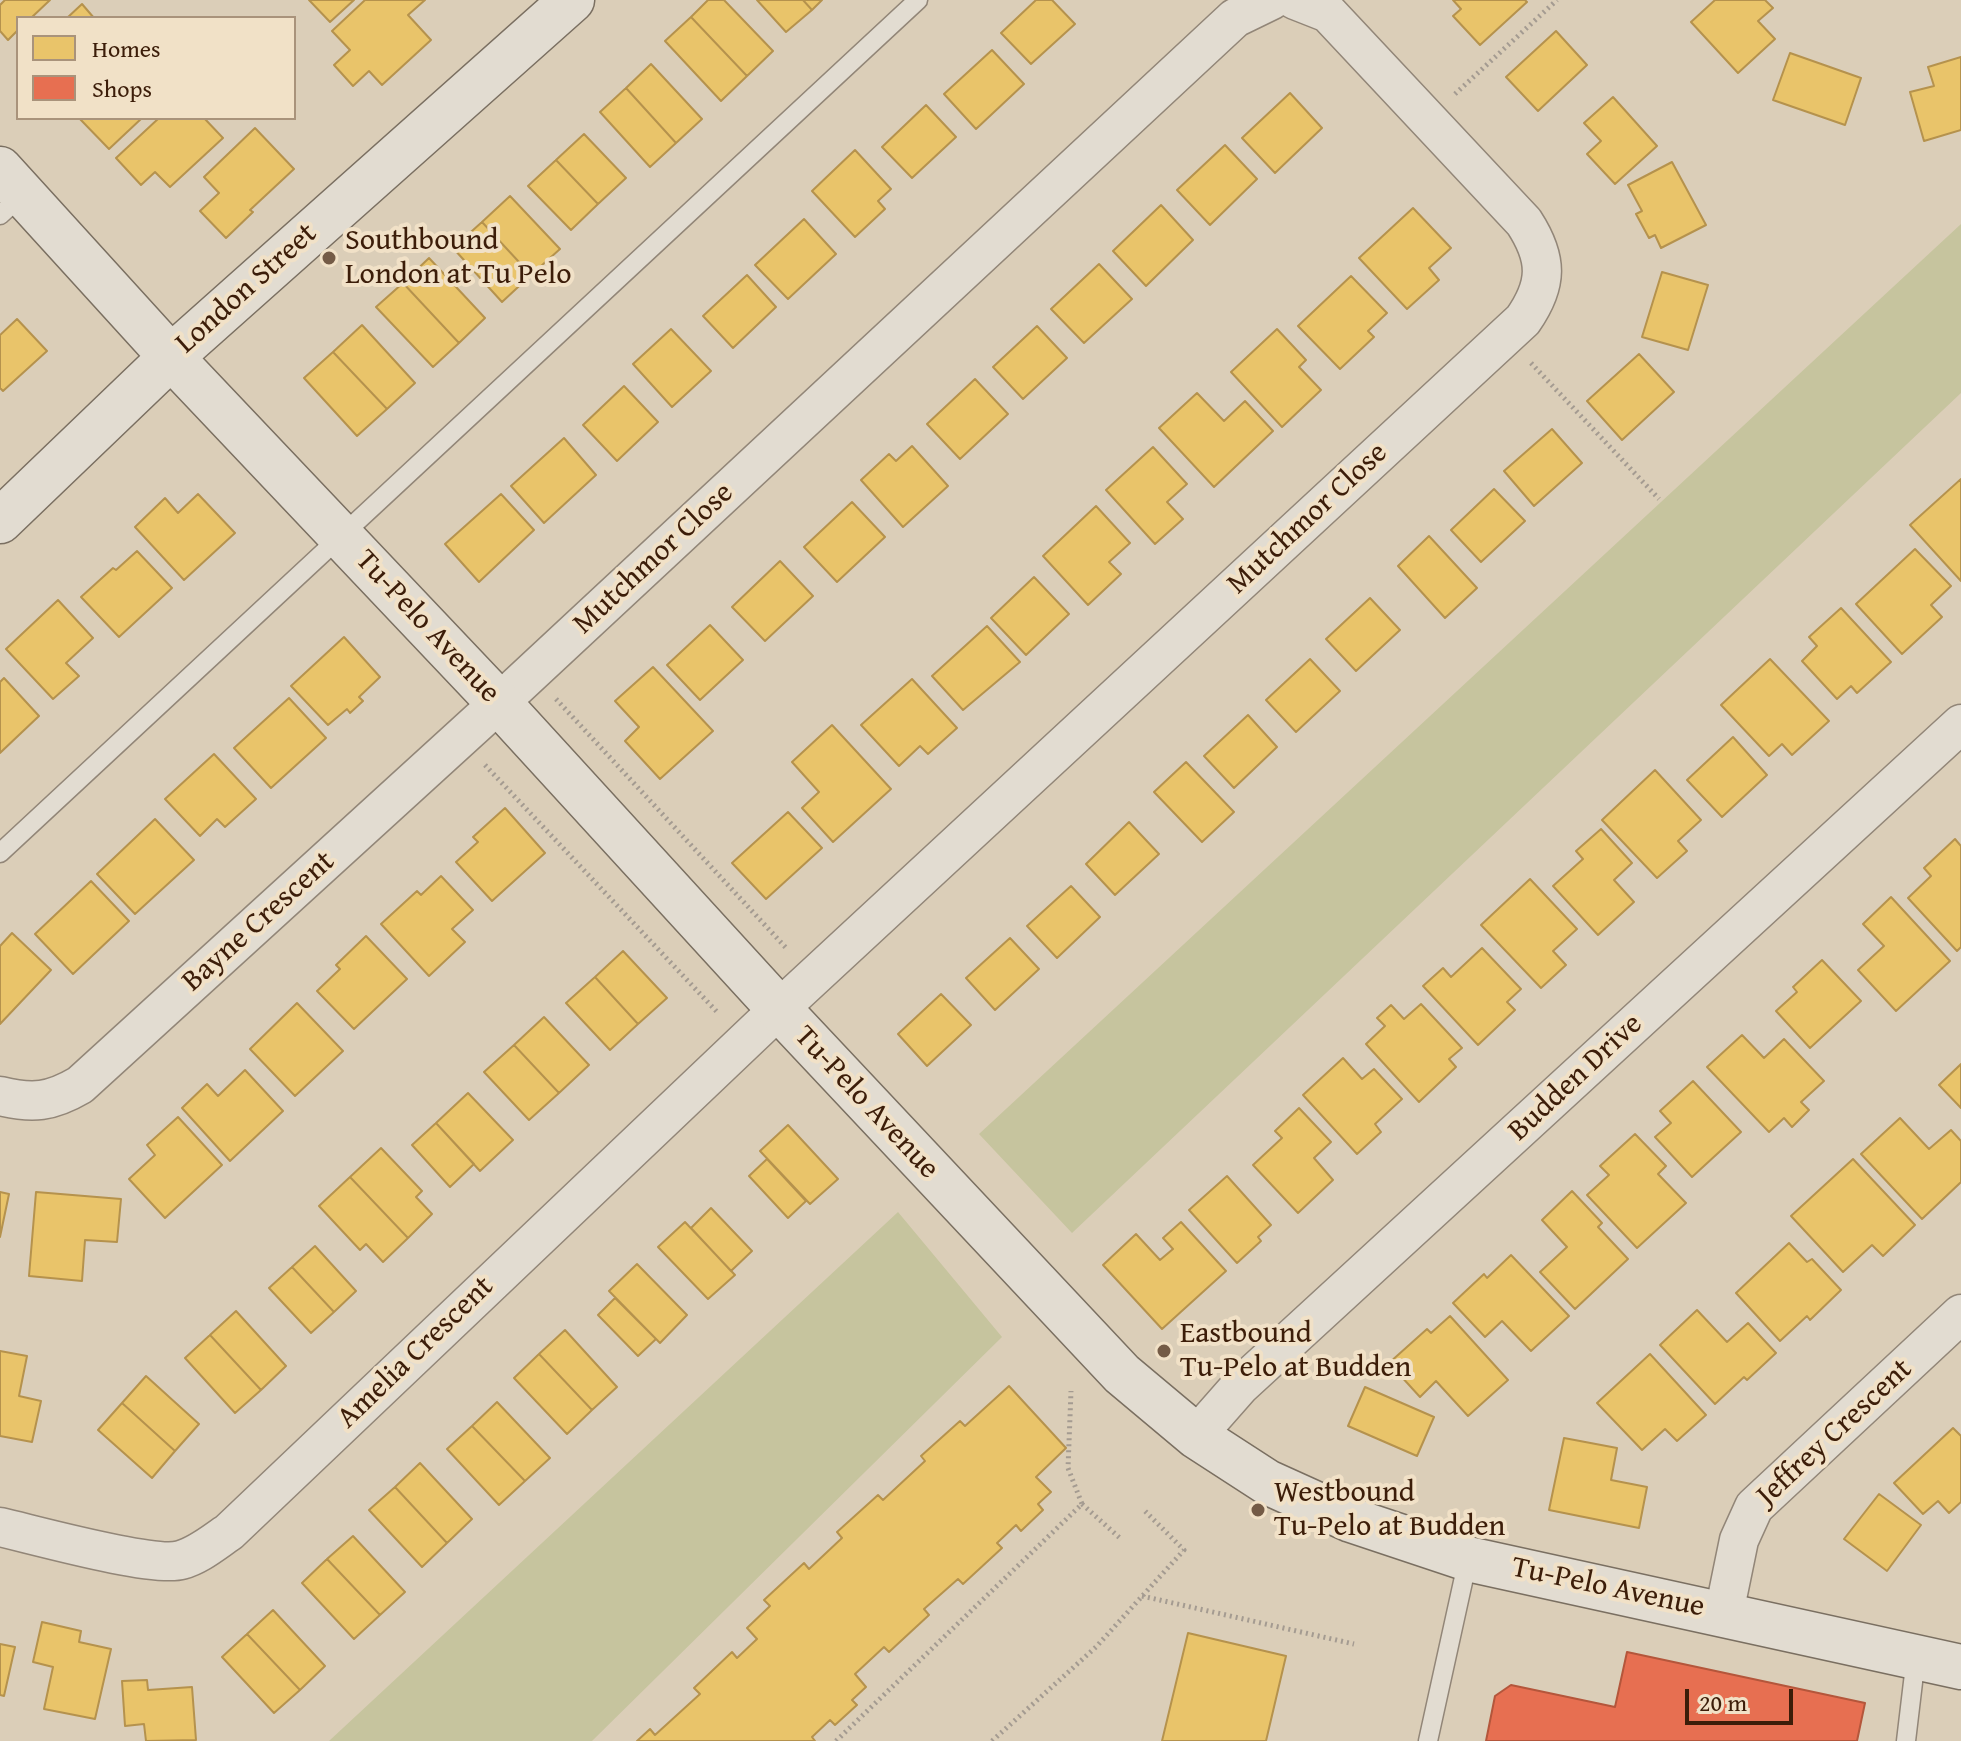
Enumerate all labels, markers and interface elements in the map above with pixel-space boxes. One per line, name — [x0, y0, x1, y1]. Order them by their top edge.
legend — [16, 16, 296, 120]
text: Homes — [92, 31, 161, 66]
text: Shops — [92, 71, 152, 106]
street label: London Street — [169, 216, 325, 362]
place label: Southbound London at Tu Pelo — [345, 223, 572, 294]
marker: Southbound London at Tu Pelo — [320, 249, 338, 267]
street label: Mutchmor Close — [1220, 436, 1396, 602]
street label: Mutchmor Close — [566, 476, 742, 642]
street label: Tu-Pelo Avenue — [347, 543, 507, 711]
street label: Bayne Crescent — [175, 844, 343, 1000]
street label: Budden Drive — [1502, 1007, 1650, 1149]
street label: Tu-Pelo Avenue — [786, 1019, 946, 1187]
street label: Amelia Crescent — [330, 1269, 502, 1437]
place label: Eastbound Tu-Pelo at Budden — [1180, 1316, 1411, 1386]
marker: Eastbound Tu-Pelo at Budden — [1155, 1342, 1173, 1360]
street label: Jeffrey Crescent — [1750, 1352, 1920, 1514]
place label: Westbound Tu-Pelo at Budden — [1274, 1475, 1505, 1546]
marker: Westbound Tu-Pelo at Budden — [1249, 1501, 1267, 1519]
street label: Tu-Pelo Avenue — [1508, 1550, 1708, 1626]
scale bar — [1689, 1673, 1797, 1723]
text: 20 m — [1699, 1685, 1747, 1720]

